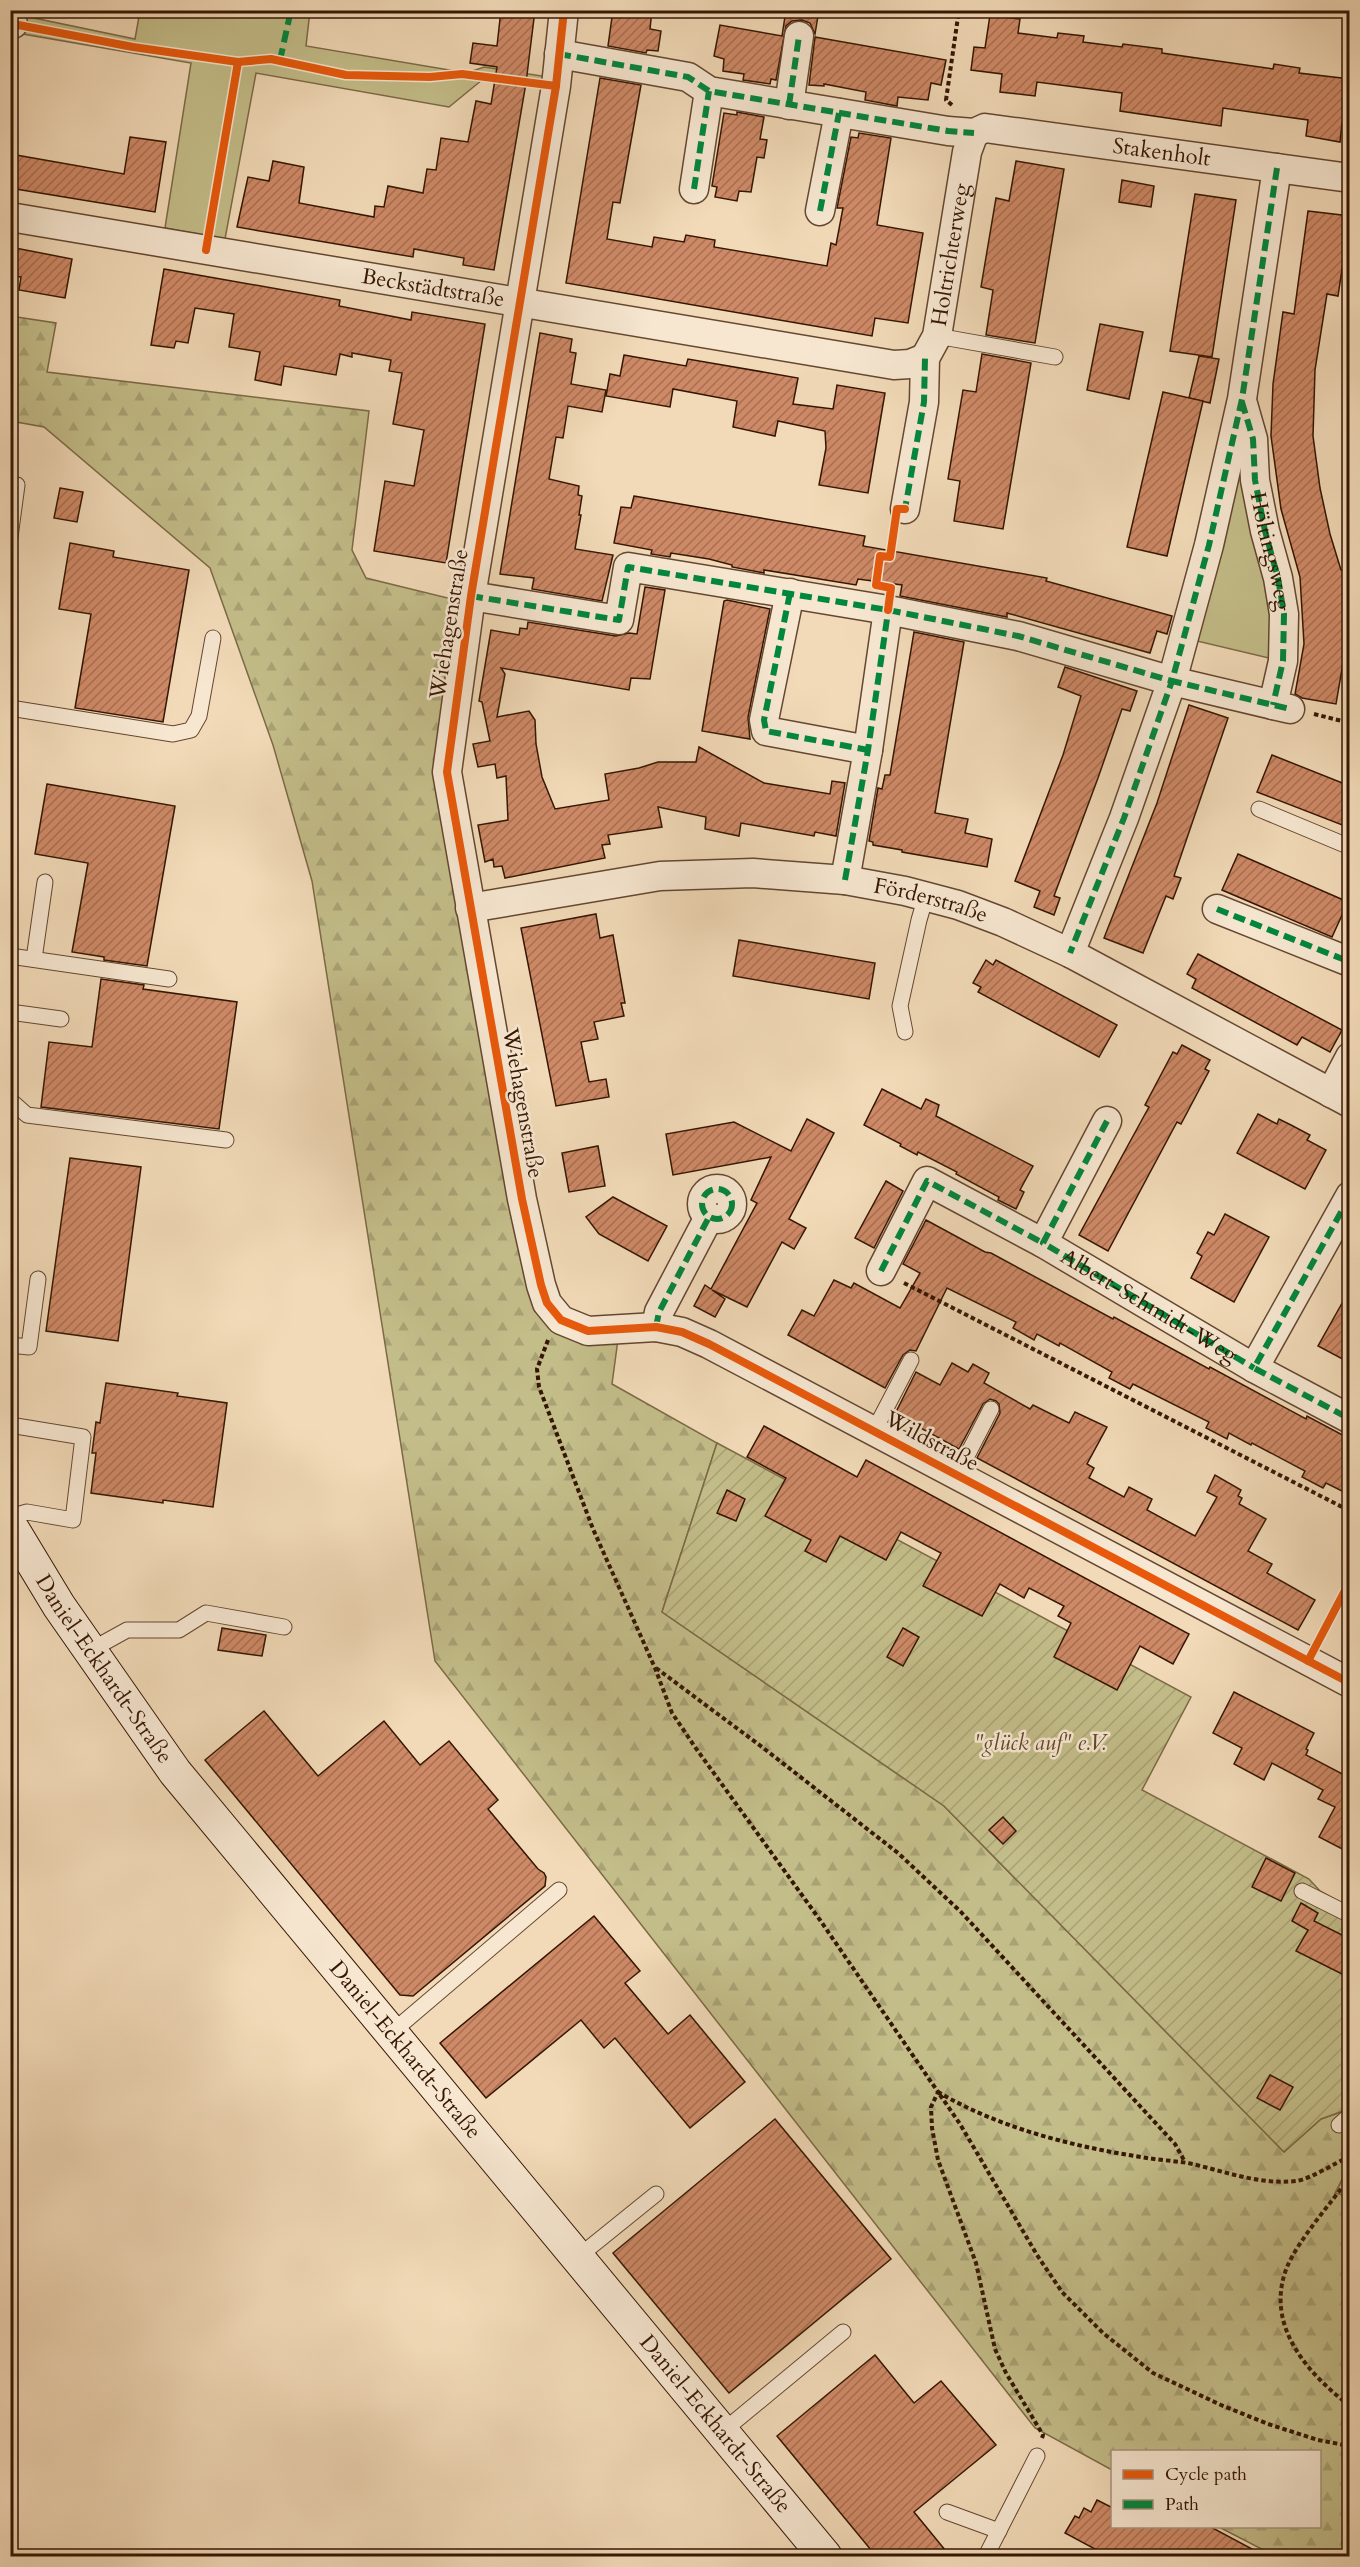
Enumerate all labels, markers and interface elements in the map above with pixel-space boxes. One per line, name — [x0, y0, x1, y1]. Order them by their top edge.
street label: Stakenholt — [1111, 131, 1212, 174]
street label: Holtrichterweg — [924, 181, 977, 328]
street label: Beckstädtstraße — [359, 261, 507, 315]
street label: Höltingsweg — [1243, 490, 1298, 614]
street label: Wiehagenstraße — [422, 547, 476, 702]
street label: Förderstraße — [871, 871, 992, 930]
street label: Wiehagenstraße — [495, 1025, 551, 1180]
street label: Albert-Schmidt-Weg — [1055, 1242, 1244, 1370]
street label: Wildstraße — [879, 1403, 984, 1478]
street label: Daniel-Eckhardt-Straße — [28, 1569, 180, 1770]
park label: "glück auf" e.V. — [975, 1728, 1109, 1758]
street label: Daniel-Eckhardt-Straße — [322, 1954, 488, 2145]
street label: Daniel-Eckhardt-Straße — [633, 2328, 798, 2520]
legend — [1111, 2450, 1321, 2528]
text: Cycle path — [1165, 2462, 1247, 2487]
text: Path — [1165, 2492, 1199, 2517]

